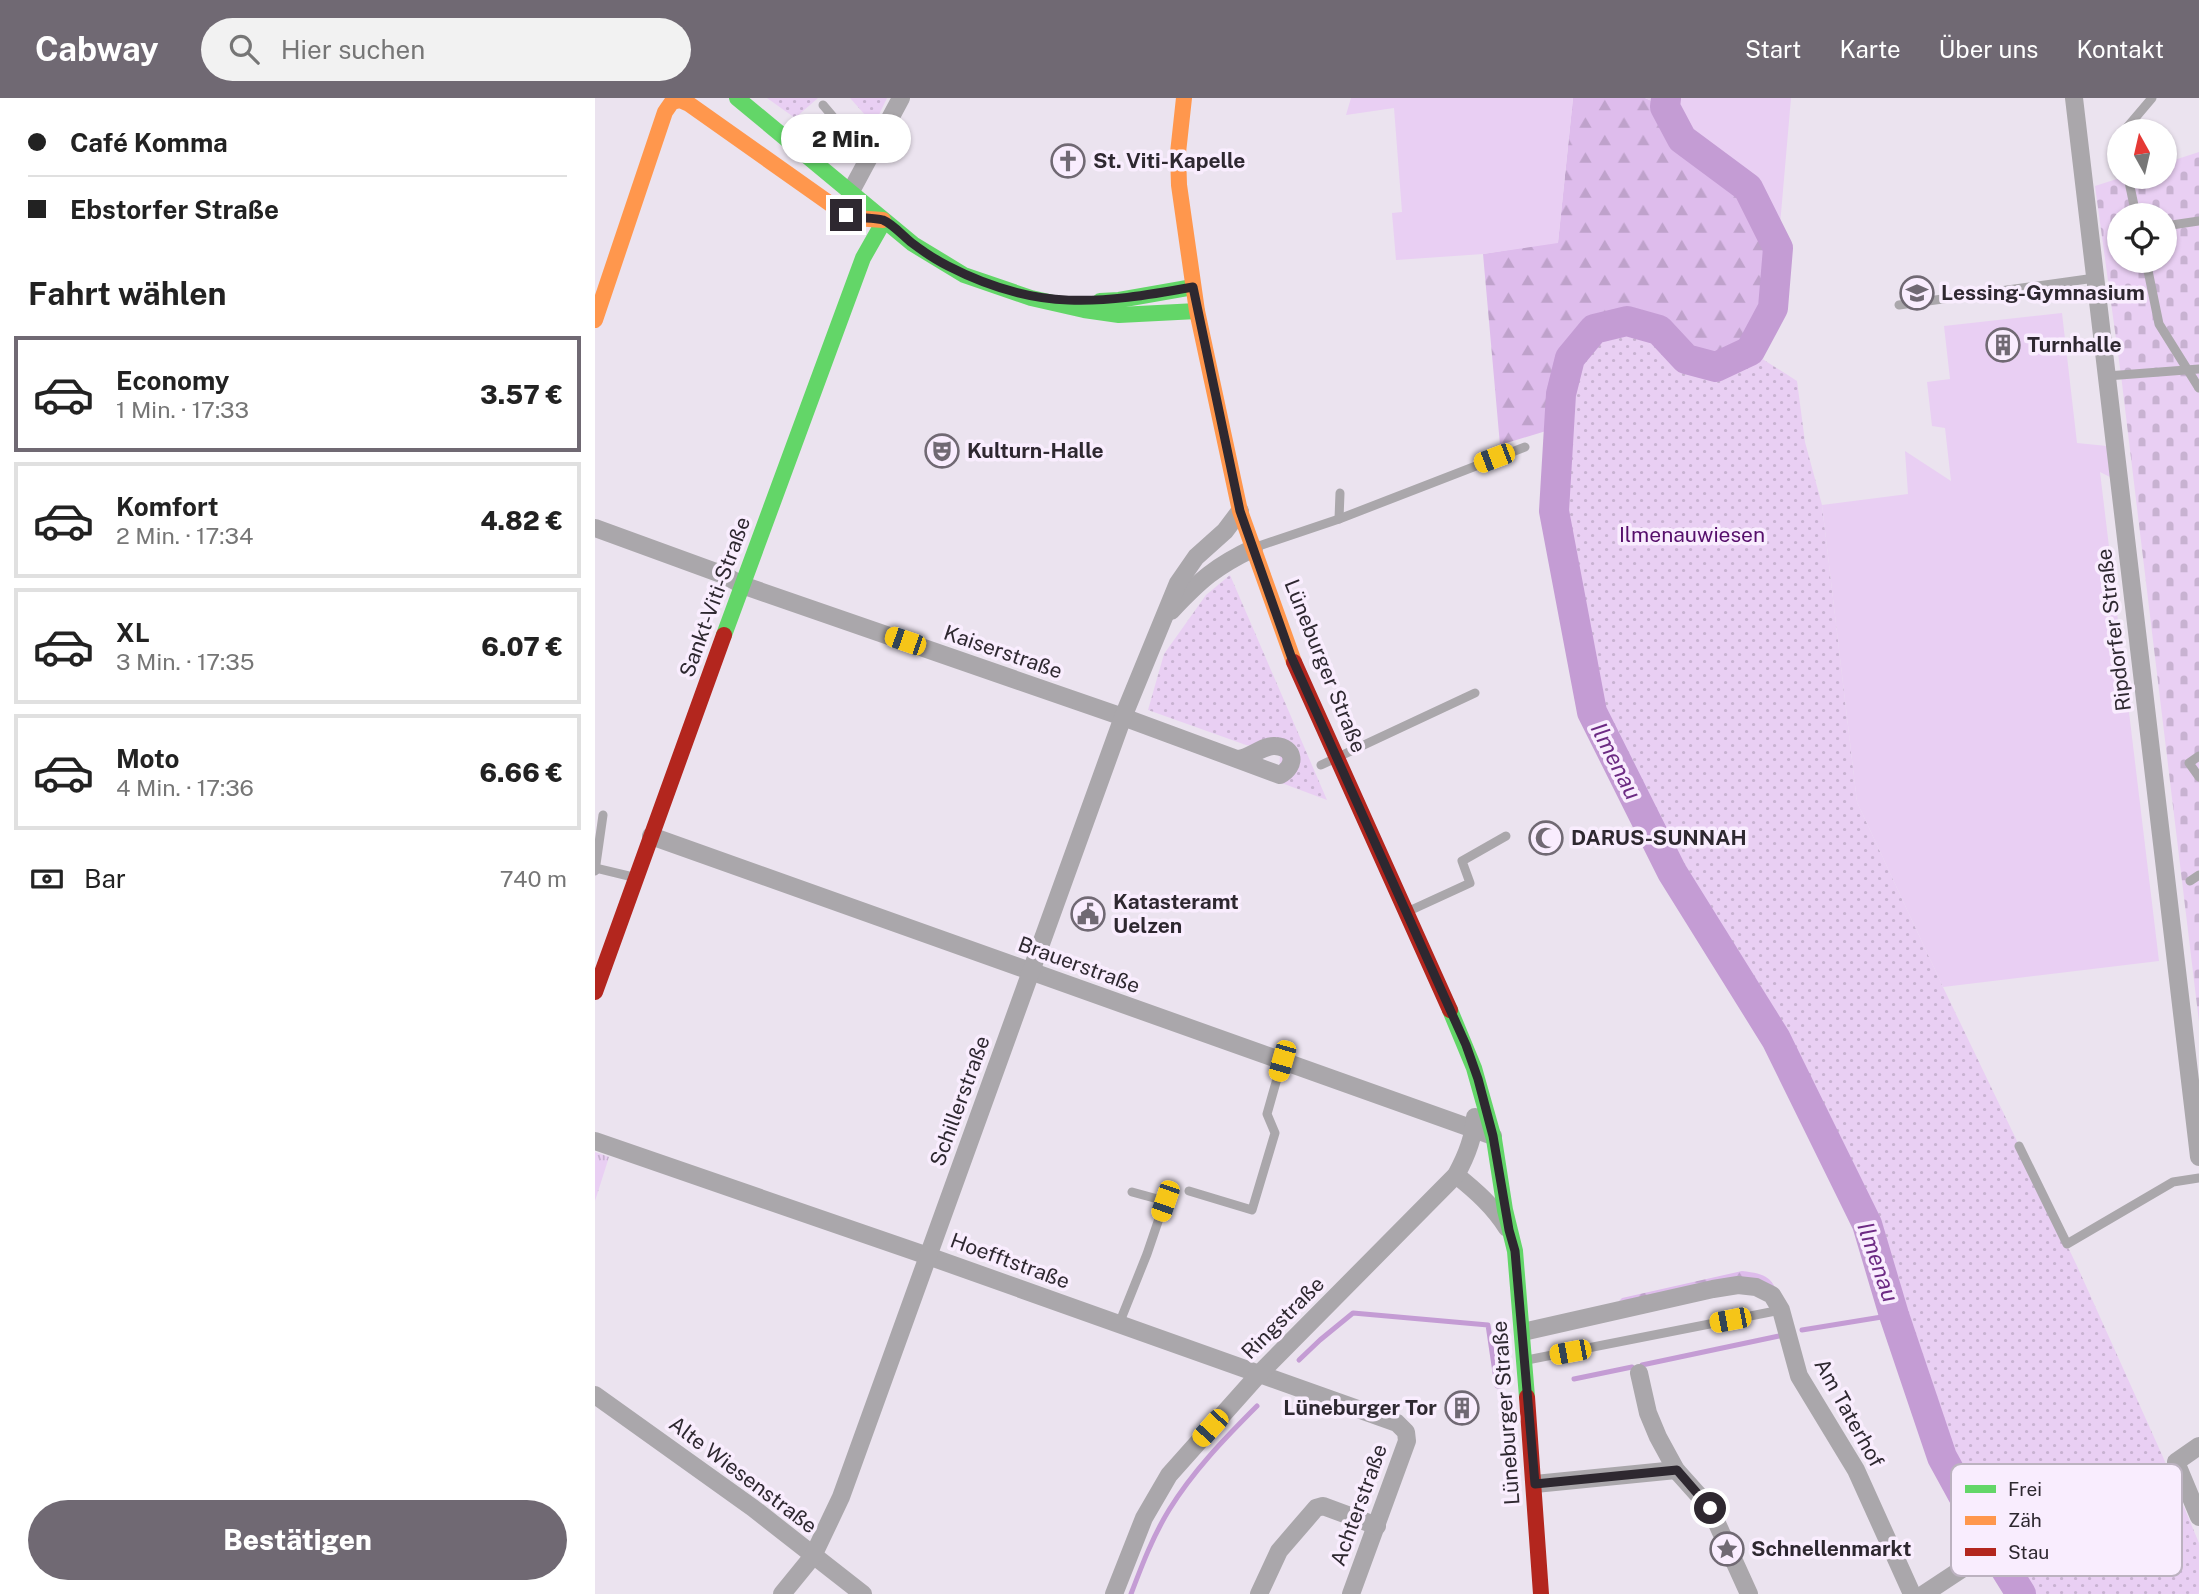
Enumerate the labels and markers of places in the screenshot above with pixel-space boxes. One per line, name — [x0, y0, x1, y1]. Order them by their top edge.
church icon: St. Viti-Kapelle — [1049, 142, 1087, 180]
place label: St. Viti-Kapelle — [1093, 148, 1245, 173]
school or university icon: Lessing-Gymnasium — [1898, 274, 1936, 312]
place label: Lessing-Gymnasium — [1941, 280, 2145, 305]
building icon: Turnhalle — [1984, 326, 2022, 364]
place label: Turnhalle — [2027, 332, 2122, 357]
theatre icon: Kulturn-Halle — [923, 432, 961, 470]
place label: Kulturn-Halle — [967, 438, 1104, 463]
mosque icon: DARUS-SUNNAH — [1527, 819, 1565, 857]
place label: DARUS-SUNNAH — [1571, 825, 1747, 850]
place label: Katasteramt Uelzen — [1113, 889, 1239, 938]
public building icon: Katasteramt Uelzen — [1069, 895, 1107, 933]
building icon: Lüneburger Tor — [1443, 1389, 1481, 1427]
place label: Lüneburger Tor — [1283, 1395, 1437, 1420]
place icon: Schnellenmarkt — [1708, 1530, 1746, 1568]
place label: Schnellenmarkt — [1751, 1536, 1912, 1561]

